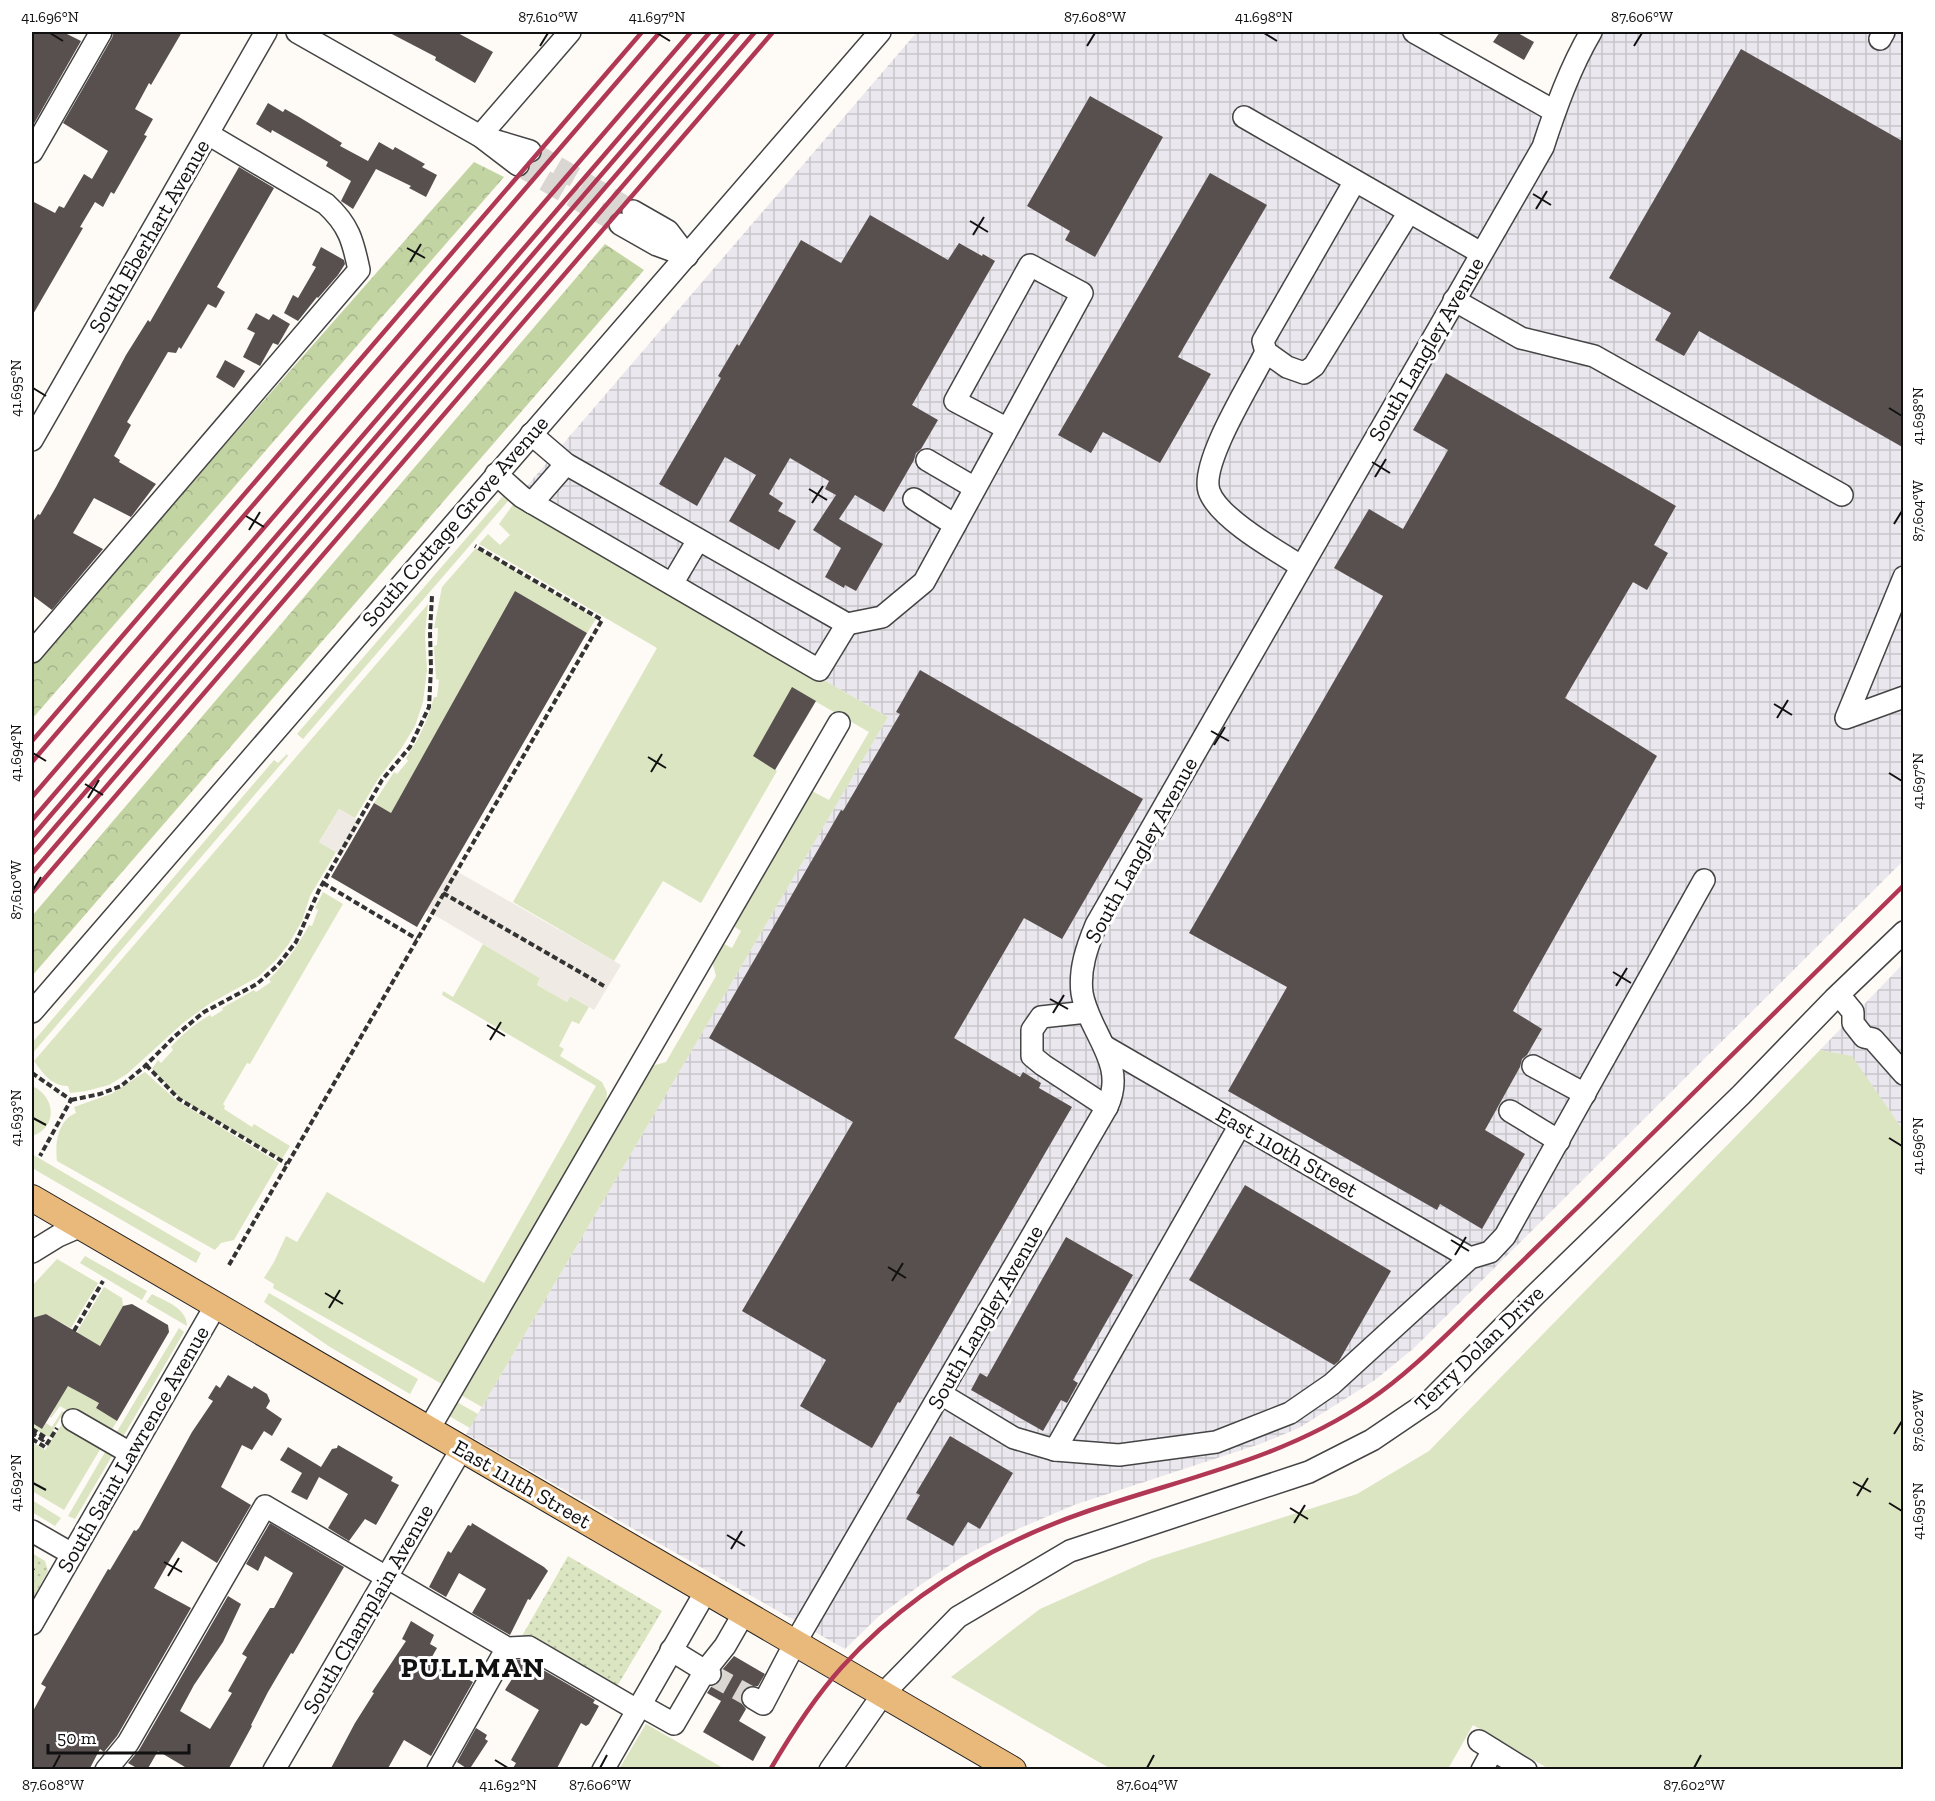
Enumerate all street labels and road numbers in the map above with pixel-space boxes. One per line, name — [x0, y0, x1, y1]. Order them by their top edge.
street label: South Eberhart Avenue — [83, 134, 215, 338]
street label: South Langley Avenue — [1362, 252, 1490, 446]
street label: South Cottage Grove Avenue — [356, 410, 554, 632]
street label: South Langley Avenue — [1079, 752, 1203, 948]
street label: East 110th Street — [1211, 1101, 1363, 1204]
street label: South Langley Avenue — [921, 1220, 1049, 1414]
street label: Terry Dolan Drive — [1409, 1279, 1549, 1417]
street label: South Saint Lawrence Avenue — [51, 1321, 215, 1577]
street label: East 111th Street — [448, 1434, 597, 1535]
street label: South Champlain Avenue — [297, 1499, 439, 1719]

